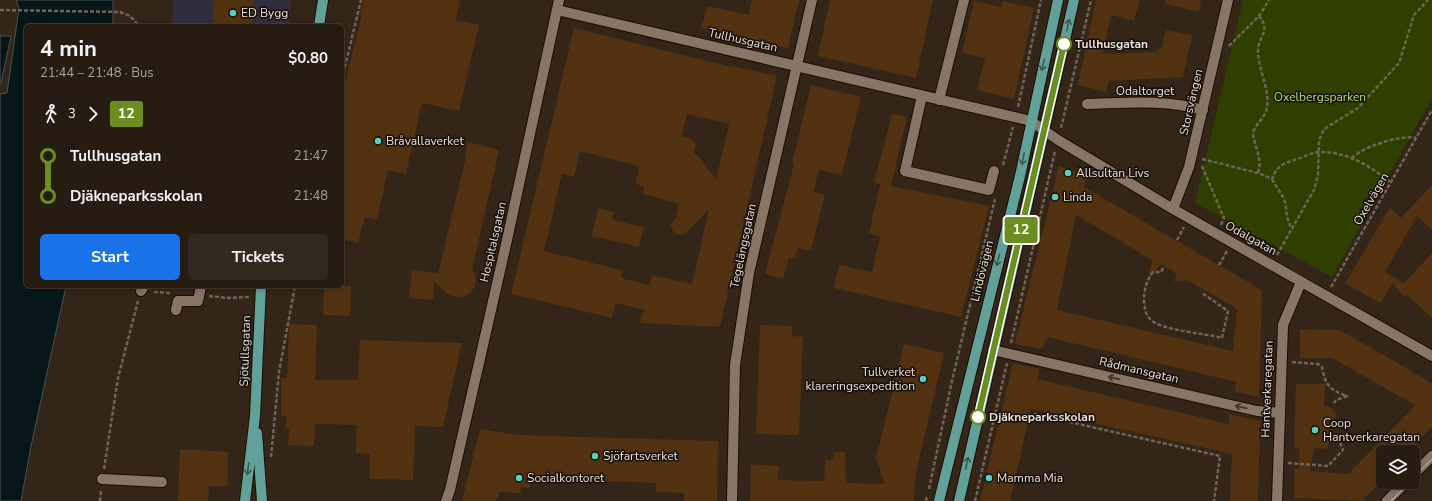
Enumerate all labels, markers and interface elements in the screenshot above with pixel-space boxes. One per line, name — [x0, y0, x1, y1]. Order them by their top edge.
place label: ED Bygg — [241, 5, 288, 21]
marker: ED Bygg — [228, 8, 238, 18]
one-way arrow — [1065, 19, 1073, 32]
street label: Tullhusgatan — [707, 24, 779, 56]
text: 4 min — [40, 34, 97, 64]
marker: Tullhusgatan — [1056, 36, 1072, 52]
place label: Tullhusgatan — [1075, 36, 1148, 52]
text: $0.80 — [288, 48, 328, 68]
one-way arrow — [1039, 58, 1047, 71]
text: 21:44 – 21:48 · Bus — [40, 64, 154, 82]
street label: Storsvängen — [1176, 67, 1206, 137]
street label: Odaltorget — [1116, 83, 1175, 99]
park label: Oxelbergsparken — [1274, 89, 1366, 105]
icon: walk — [40, 103, 62, 125]
icon: forward — [82, 103, 104, 125]
text: 12 — [118, 104, 135, 123]
text: 3 — [68, 105, 76, 123]
place label: Bråvallaverket — [386, 133, 464, 149]
marker: Bråvallaverket — [373, 136, 383, 146]
text: Tullhusgatan — [70, 146, 161, 166]
text: 21:47 — [294, 147, 328, 165]
one-way arrow — [1019, 153, 1027, 166]
place label: Allsultan Livs — [1076, 165, 1150, 181]
marker: Allsultan Livs — [1063, 168, 1073, 178]
street label: Oxelvägen — [1350, 170, 1392, 228]
text: Djäkneparksskolan — [70, 186, 202, 206]
text: 21:48 — [294, 187, 328, 205]
place label: Linda — [1063, 189, 1092, 205]
marker: Linda — [1050, 192, 1060, 202]
street label: Hospitalsgatan — [476, 200, 510, 284]
street label: Tegelängsgatan — [726, 202, 760, 290]
line badge: 12 — [1003, 217, 1039, 243]
street label: Odalgatan — [1222, 217, 1280, 259]
text: 12 — [1013, 220, 1029, 239]
button: Start — [40, 234, 180, 280]
button: Tickets — [188, 234, 328, 280]
street label: Lindövägen — [967, 239, 997, 303]
one-way arrow — [994, 253, 1001, 266]
street label: Sjötullsgatan — [236, 315, 254, 387]
street label: Hantverkaregatan — [1257, 340, 1277, 438]
street label: Rådmansgatan — [1098, 353, 1180, 387]
place label: Tullverket klareringsexpedition — [806, 364, 916, 394]
marker: Tullverket klareringsexpedition — [918, 374, 928, 384]
one-way arrow — [1108, 374, 1121, 381]
one-way arrow — [1235, 403, 1248, 411]
marker: Djäkneparksskolan — [970, 409, 986, 425]
place label: Djäkneparksskolan — [989, 409, 1095, 425]
place label: Coop Hantverkaregatan — [1323, 415, 1420, 445]
marker: Coop Hantverkaregatan — [1310, 425, 1320, 435]
map controls — [1376, 445, 1420, 489]
button: layers — [1376, 445, 1420, 489]
place label: Sjöfartsverket — [603, 448, 679, 464]
marker: Sjöfartsverket — [590, 451, 600, 461]
one-way arrow — [964, 457, 972, 470]
one-way arrow — [244, 462, 252, 475]
place label: Socialkontoret — [527, 470, 605, 486]
place label: Mamma Mia — [997, 470, 1063, 486]
marker: Socialkontoret — [514, 473, 524, 483]
marker: Mamma Mia — [984, 473, 994, 483]

